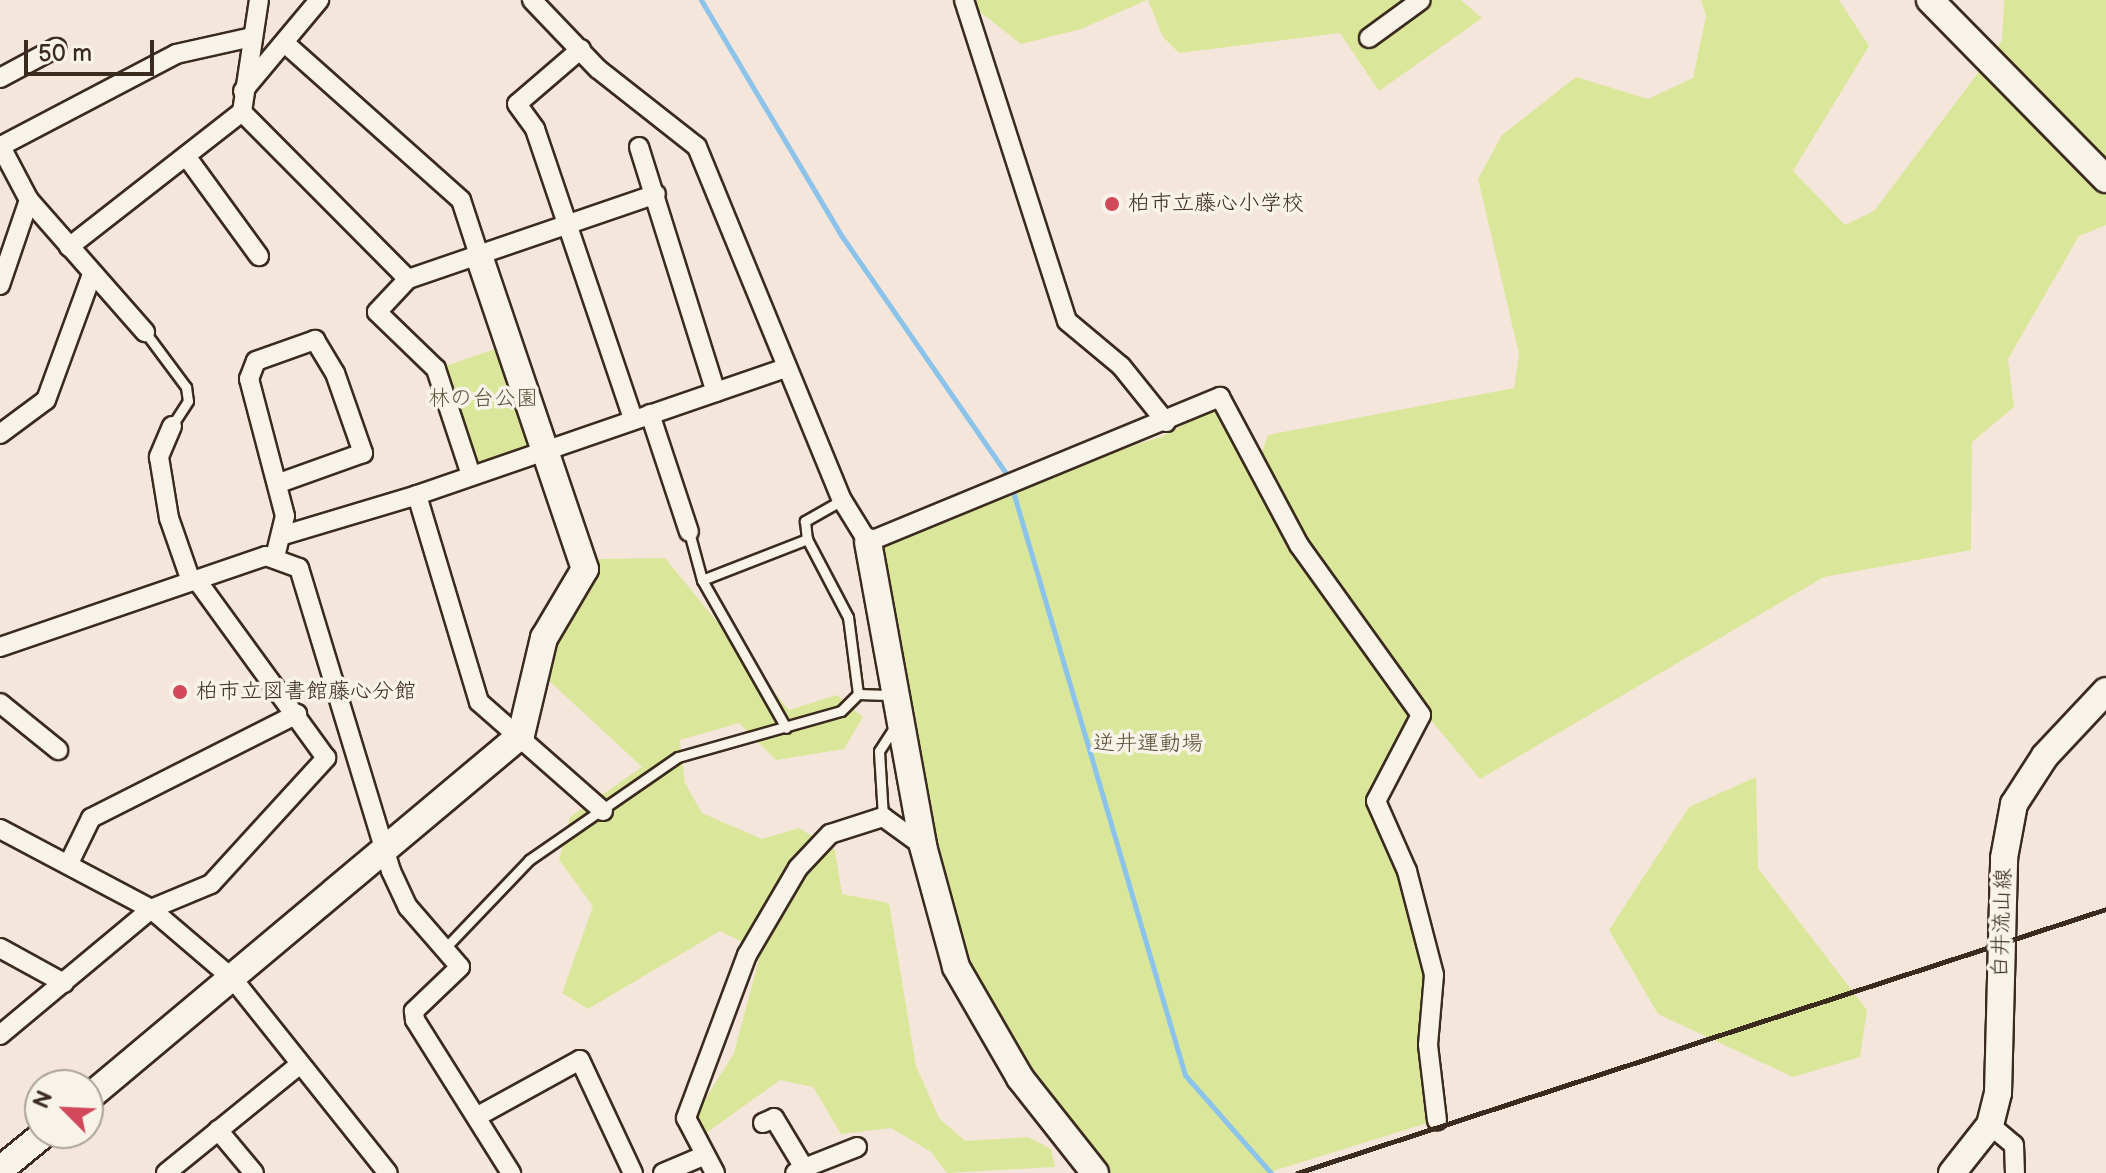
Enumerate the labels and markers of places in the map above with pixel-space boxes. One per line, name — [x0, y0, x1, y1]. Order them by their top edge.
place label: 柏市立藤心小学校 — [1128, 191, 1304, 217]
marker: 柏市立藤心小学校 — [1103, 195, 1121, 213]
place label: 柏市立図書館藤心分館 — [196, 679, 416, 705]
marker: 柏市立図書館藤心分館 — [171, 683, 189, 701]

